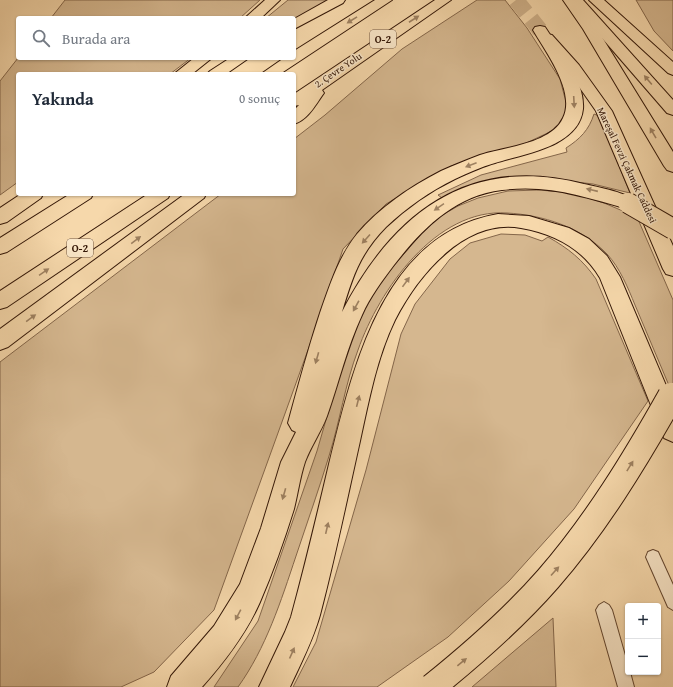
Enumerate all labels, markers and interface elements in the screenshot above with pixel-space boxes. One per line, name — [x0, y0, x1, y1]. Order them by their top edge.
one-way arrow — [409, 15, 419, 23]
search box — [16, 16, 296, 60]
one-way arrow — [346, 17, 358, 24]
icon: search — [30, 27, 52, 49]
text: Burada ara — [62, 28, 130, 49]
road number: O-2 — [370, 30, 396, 48]
street label: 2. Çevre Yolu — [311, 48, 365, 91]
one-way arrow — [643, 75, 652, 86]
text: Yakında — [32, 86, 94, 111]
text: 0 sonuç — [239, 89, 280, 108]
one-way arrow — [571, 96, 577, 109]
street label: Mareşal Fevzi Çakmak Caddesi — [593, 104, 661, 226]
one-way arrow — [649, 127, 656, 139]
one-way arrow — [465, 163, 477, 169]
one-way arrow — [585, 187, 598, 193]
one-way arrow — [434, 203, 444, 211]
one-way arrow — [361, 233, 370, 244]
one-way arrow — [130, 236, 141, 245]
road number: O-2 — [67, 239, 93, 257]
one-way arrow — [39, 268, 49, 276]
one-way arrow — [402, 277, 410, 287]
one-way arrow — [353, 300, 360, 312]
one-way arrow — [26, 314, 37, 322]
one-way arrow — [314, 352, 320, 364]
one-way arrow — [355, 395, 361, 407]
one-way arrow — [626, 461, 634, 471]
one-way arrow — [281, 489, 287, 501]
one-way arrow — [325, 522, 331, 534]
one-way arrow — [550, 566, 559, 576]
map controls — [625, 603, 661, 675]
button: + — [625, 603, 661, 639]
one-way arrow — [234, 609, 241, 621]
button: − — [625, 639, 661, 675]
one-way arrow — [289, 647, 295, 658]
one-way arrow — [457, 658, 467, 667]

